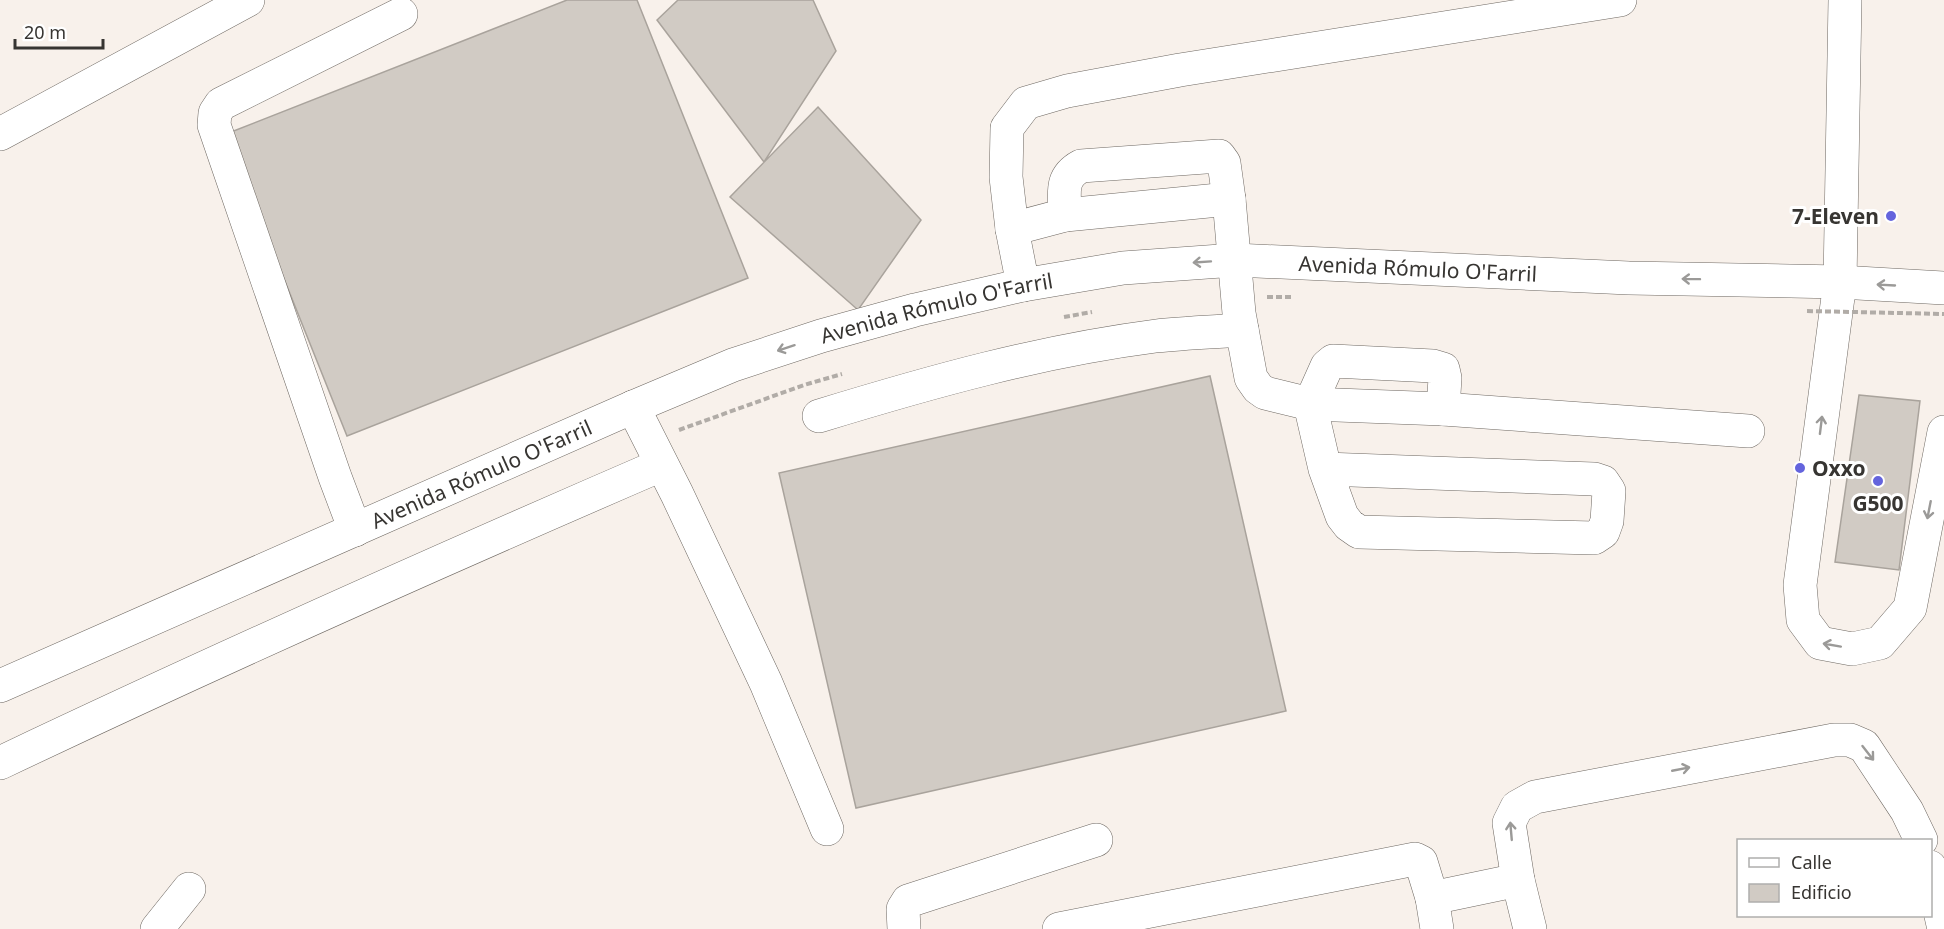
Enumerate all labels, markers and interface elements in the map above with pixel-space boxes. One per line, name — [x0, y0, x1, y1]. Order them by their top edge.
scale bar — [15, 12, 104, 50]
text: 20 m — [24, 20, 66, 44]
place label: 7-Eleven — [1792, 202, 1879, 230]
marker: 7-Eleven — [1884, 209, 1898, 223]
street label: Avenida Rómulo O'Farril — [1298, 249, 1538, 288]
one-way arrow — [1193, 257, 1213, 268]
street label: Avenida Rómulo O'Farril — [817, 266, 1055, 350]
one-way arrow — [1681, 273, 1701, 285]
one-way arrow — [1876, 279, 1896, 290]
one-way arrow — [777, 343, 796, 354]
street label: Avenida Rómulo O'Farril — [367, 413, 596, 535]
one-way arrow — [1816, 415, 1827, 435]
place label: Oxxo — [1812, 454, 1866, 482]
marker: Oxxo — [1793, 461, 1807, 475]
marker: G500 — [1871, 474, 1885, 488]
place label: G500 — [1852, 489, 1904, 517]
one-way arrow — [1923, 500, 1934, 519]
one-way arrow — [1822, 639, 1842, 650]
one-way arrow — [1861, 745, 1874, 761]
one-way arrow — [1670, 763, 1690, 774]
one-way arrow — [1505, 822, 1516, 841]
legend — [1737, 839, 1932, 917]
text: Calle — [1791, 850, 1832, 874]
text: Edificio — [1791, 880, 1852, 904]

